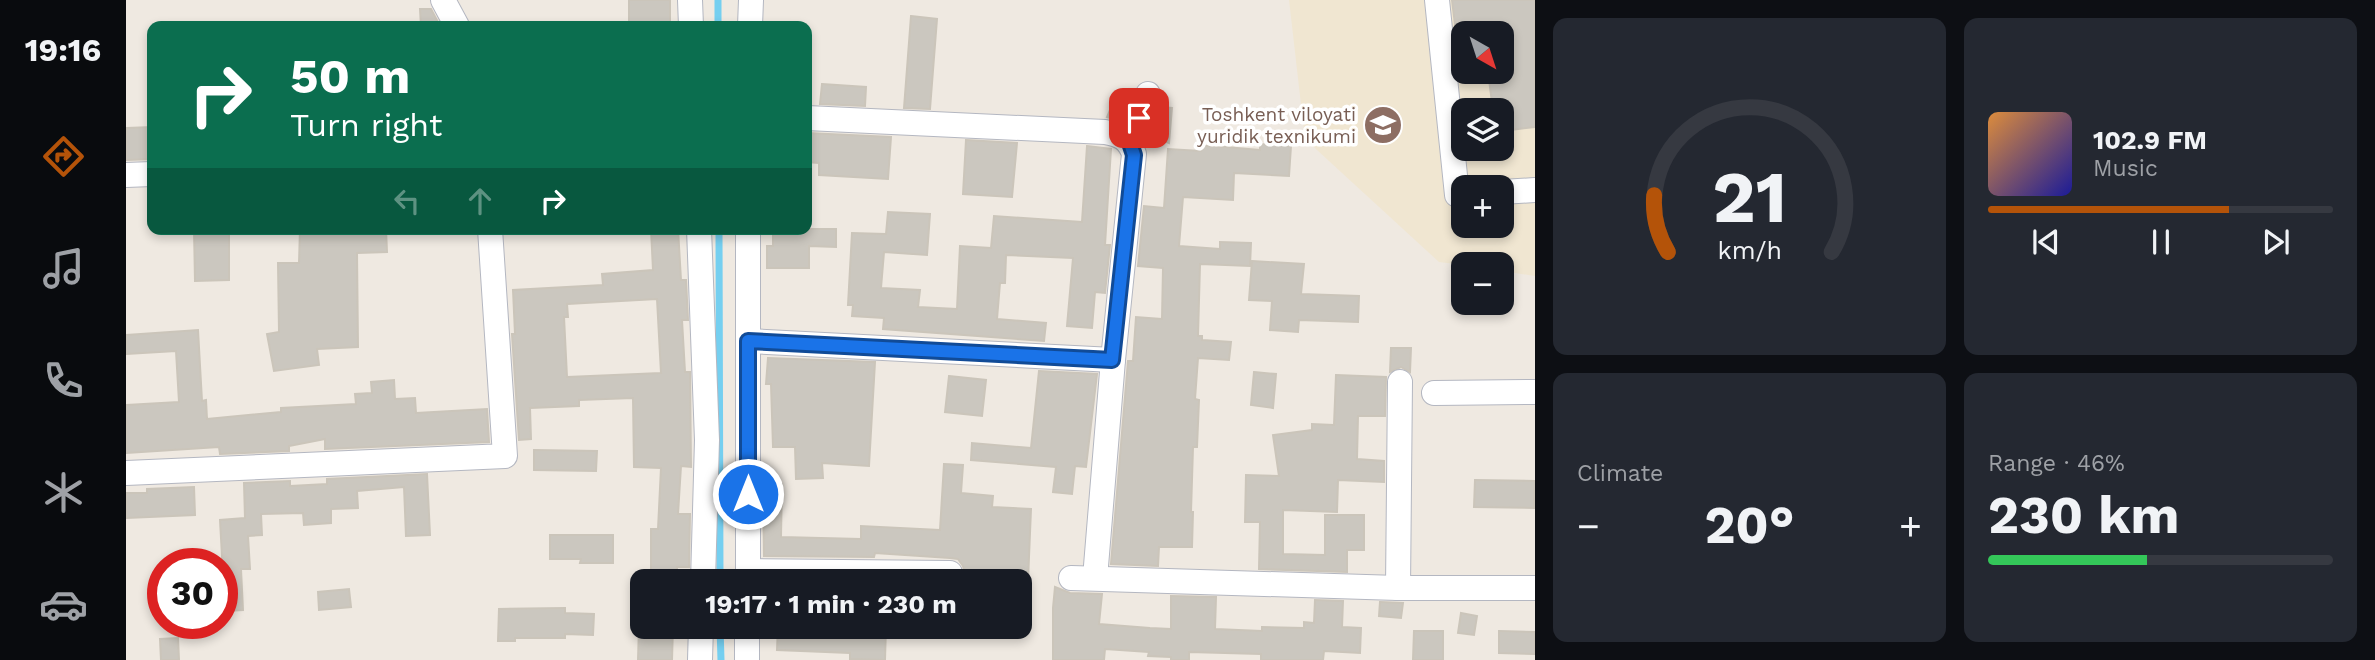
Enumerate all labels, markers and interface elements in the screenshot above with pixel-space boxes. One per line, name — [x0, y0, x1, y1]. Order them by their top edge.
north arrow — [1451, 21, 1514, 84]
map controls — [1451, 21, 1514, 315]
text: 19:16 — [25, 31, 101, 69]
text: 50 m — [290, 47, 410, 105]
icon: right — [175, 49, 266, 140]
pin — [1109, 88, 1169, 148]
button: layers — [1451, 98, 1514, 161]
icon: arrive — [1120, 99, 1158, 137]
place label: Toshkent viloyati yuridik texnikumi — [1197, 103, 1356, 148]
school or university icon: Toshkent viloyati yuridik texnikumi — [1362, 104, 1404, 146]
text: Turn right — [290, 106, 442, 144]
text: 102.9 FM — [2093, 125, 2207, 155]
icon: directions — [39, 132, 88, 181]
text: 21 — [1712, 155, 1787, 241]
text: Music — [2093, 155, 2158, 182]
button: + — [1451, 175, 1514, 238]
icon: left — [388, 182, 426, 220]
icon: ahead — [461, 182, 499, 220]
icon: right — [534, 182, 572, 220]
icon: previous — [2027, 223, 2065, 261]
icon: pause — [2142, 223, 2180, 261]
icon: next — [2257, 223, 2295, 261]
text: km/h — [1717, 236, 1782, 265]
icon: music — [39, 244, 88, 293]
button: − — [1451, 252, 1514, 315]
icon: phone — [39, 356, 88, 405]
text: Range · 46% — [1988, 450, 2125, 477]
position arrow — [711, 457, 785, 531]
text: Climate — [1577, 460, 1663, 487]
icon: climate — [39, 468, 88, 517]
text: 230 km — [1988, 485, 2179, 546]
text: 20° — [1704, 495, 1795, 556]
text: − — [1577, 504, 1600, 548]
text: + — [1899, 504, 1922, 548]
speed limit sign: 30 — [147, 548, 238, 639]
icon: car — [39, 580, 88, 629]
text: 19:17 · 1 min · 230 m — [705, 589, 957, 619]

